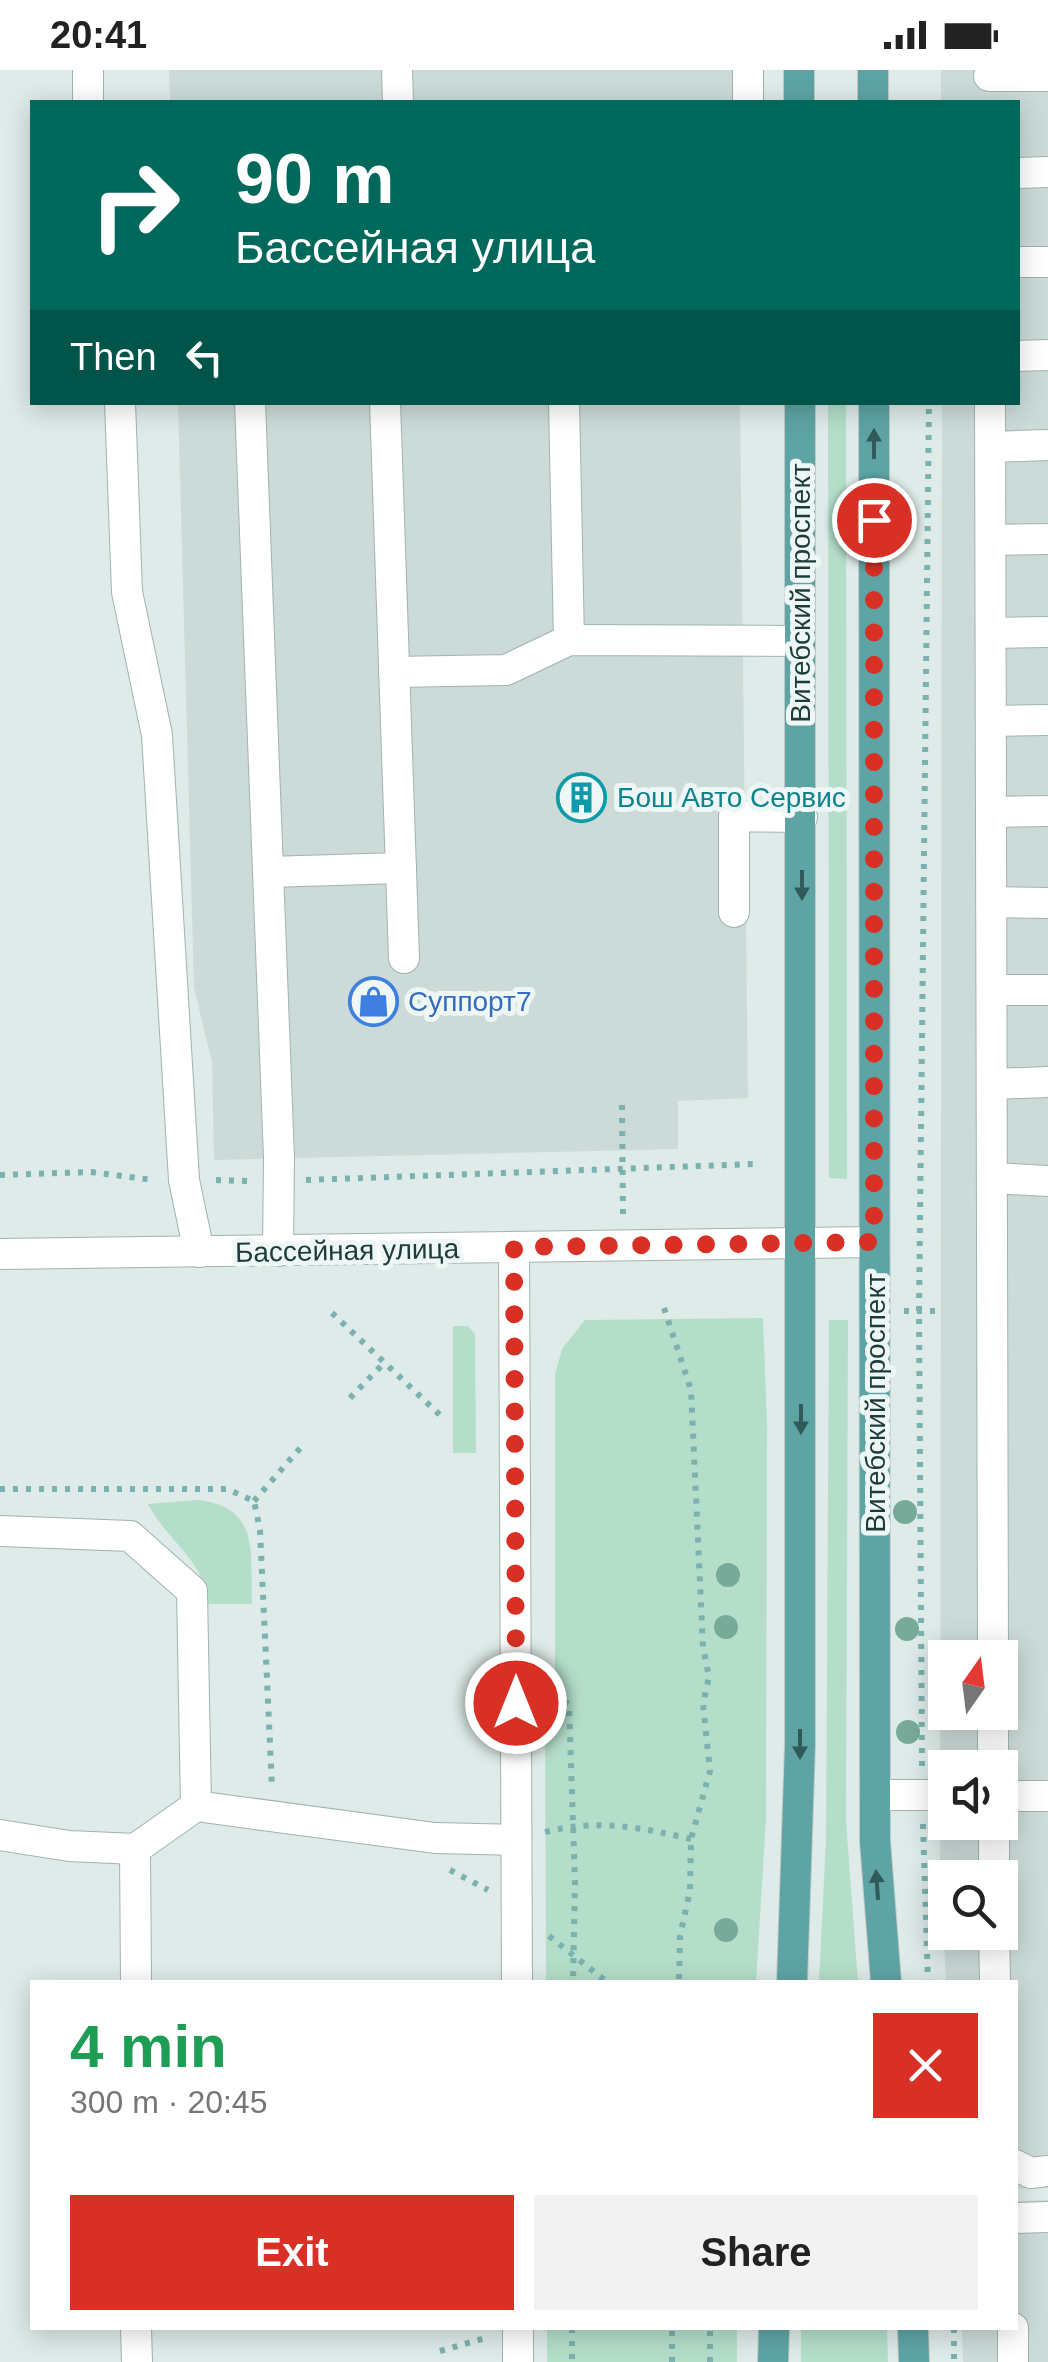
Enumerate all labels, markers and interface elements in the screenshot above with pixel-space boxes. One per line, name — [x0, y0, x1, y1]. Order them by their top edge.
text: 20:41 — [50, 14, 147, 56]
icon: right — [70, 140, 200, 270]
text: 90 m — [235, 140, 395, 218]
text: Бассейная улица — [235, 222, 595, 273]
icon: left — [177, 330, 232, 385]
text: Then — [70, 336, 157, 378]
one-way arrow — [866, 428, 882, 460]
street label: Витебский проспект — [785, 463, 816, 723]
pin — [832, 478, 917, 563]
icon: arrive — [847, 493, 902, 548]
building icon: Бош Авто Сервис — [556, 771, 608, 823]
place label: Бош Авто Сервис — [617, 782, 846, 813]
one-way arrow — [794, 869, 810, 901]
shop icon: Суппорт7 — [347, 975, 399, 1027]
place label: Суппорт7 — [408, 986, 531, 1017]
street label: Бассейная улица — [235, 1233, 460, 1268]
street label: Витебский проспект — [860, 1273, 891, 1533]
one-way arrow — [793, 1403, 809, 1435]
north arrow — [928, 1640, 1018, 1730]
map controls — [928, 1640, 1018, 1950]
position arrow — [464, 1651, 568, 1755]
one-way arrow — [792, 1728, 808, 1760]
button: sound — [928, 1750, 1018, 1840]
button: search — [928, 1860, 1018, 1950]
one-way arrow — [869, 1869, 885, 1901]
text: 4 min — [70, 2013, 227, 2080]
button: close — [873, 2013, 978, 2118]
text: 300 m · 20:45 — [70, 2084, 267, 2120]
button: Exit — [70, 2195, 514, 2310]
button: Share — [534, 2195, 978, 2310]

